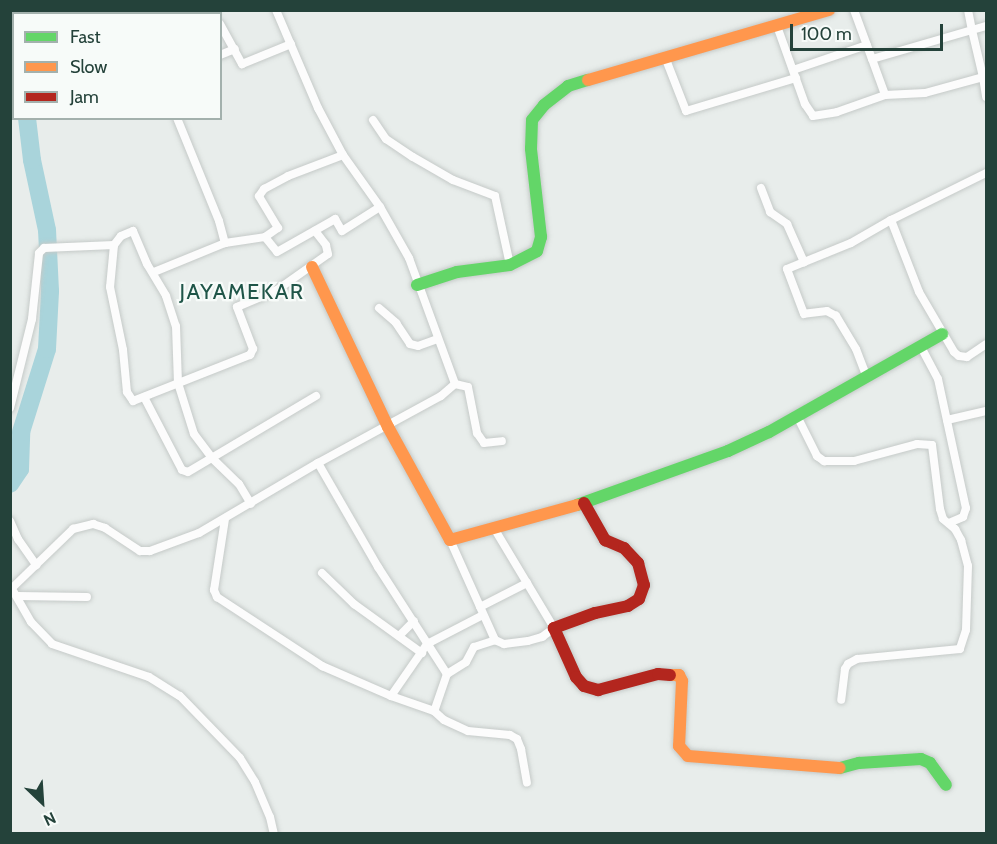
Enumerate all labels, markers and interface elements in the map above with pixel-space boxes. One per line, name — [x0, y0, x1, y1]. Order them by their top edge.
legend — [12, 12, 222, 120]
scale bar — [793, 12, 946, 50]
text: 100 m — [801, 23, 852, 45]
text: Fast — [70, 26, 101, 48]
text: Slow — [70, 56, 107, 78]
text: Jam — [70, 86, 99, 108]
district label: JAYAMEKAR — [179, 279, 305, 305]
north arrow — [12, 772, 72, 832]
text: N — [41, 808, 59, 830]

